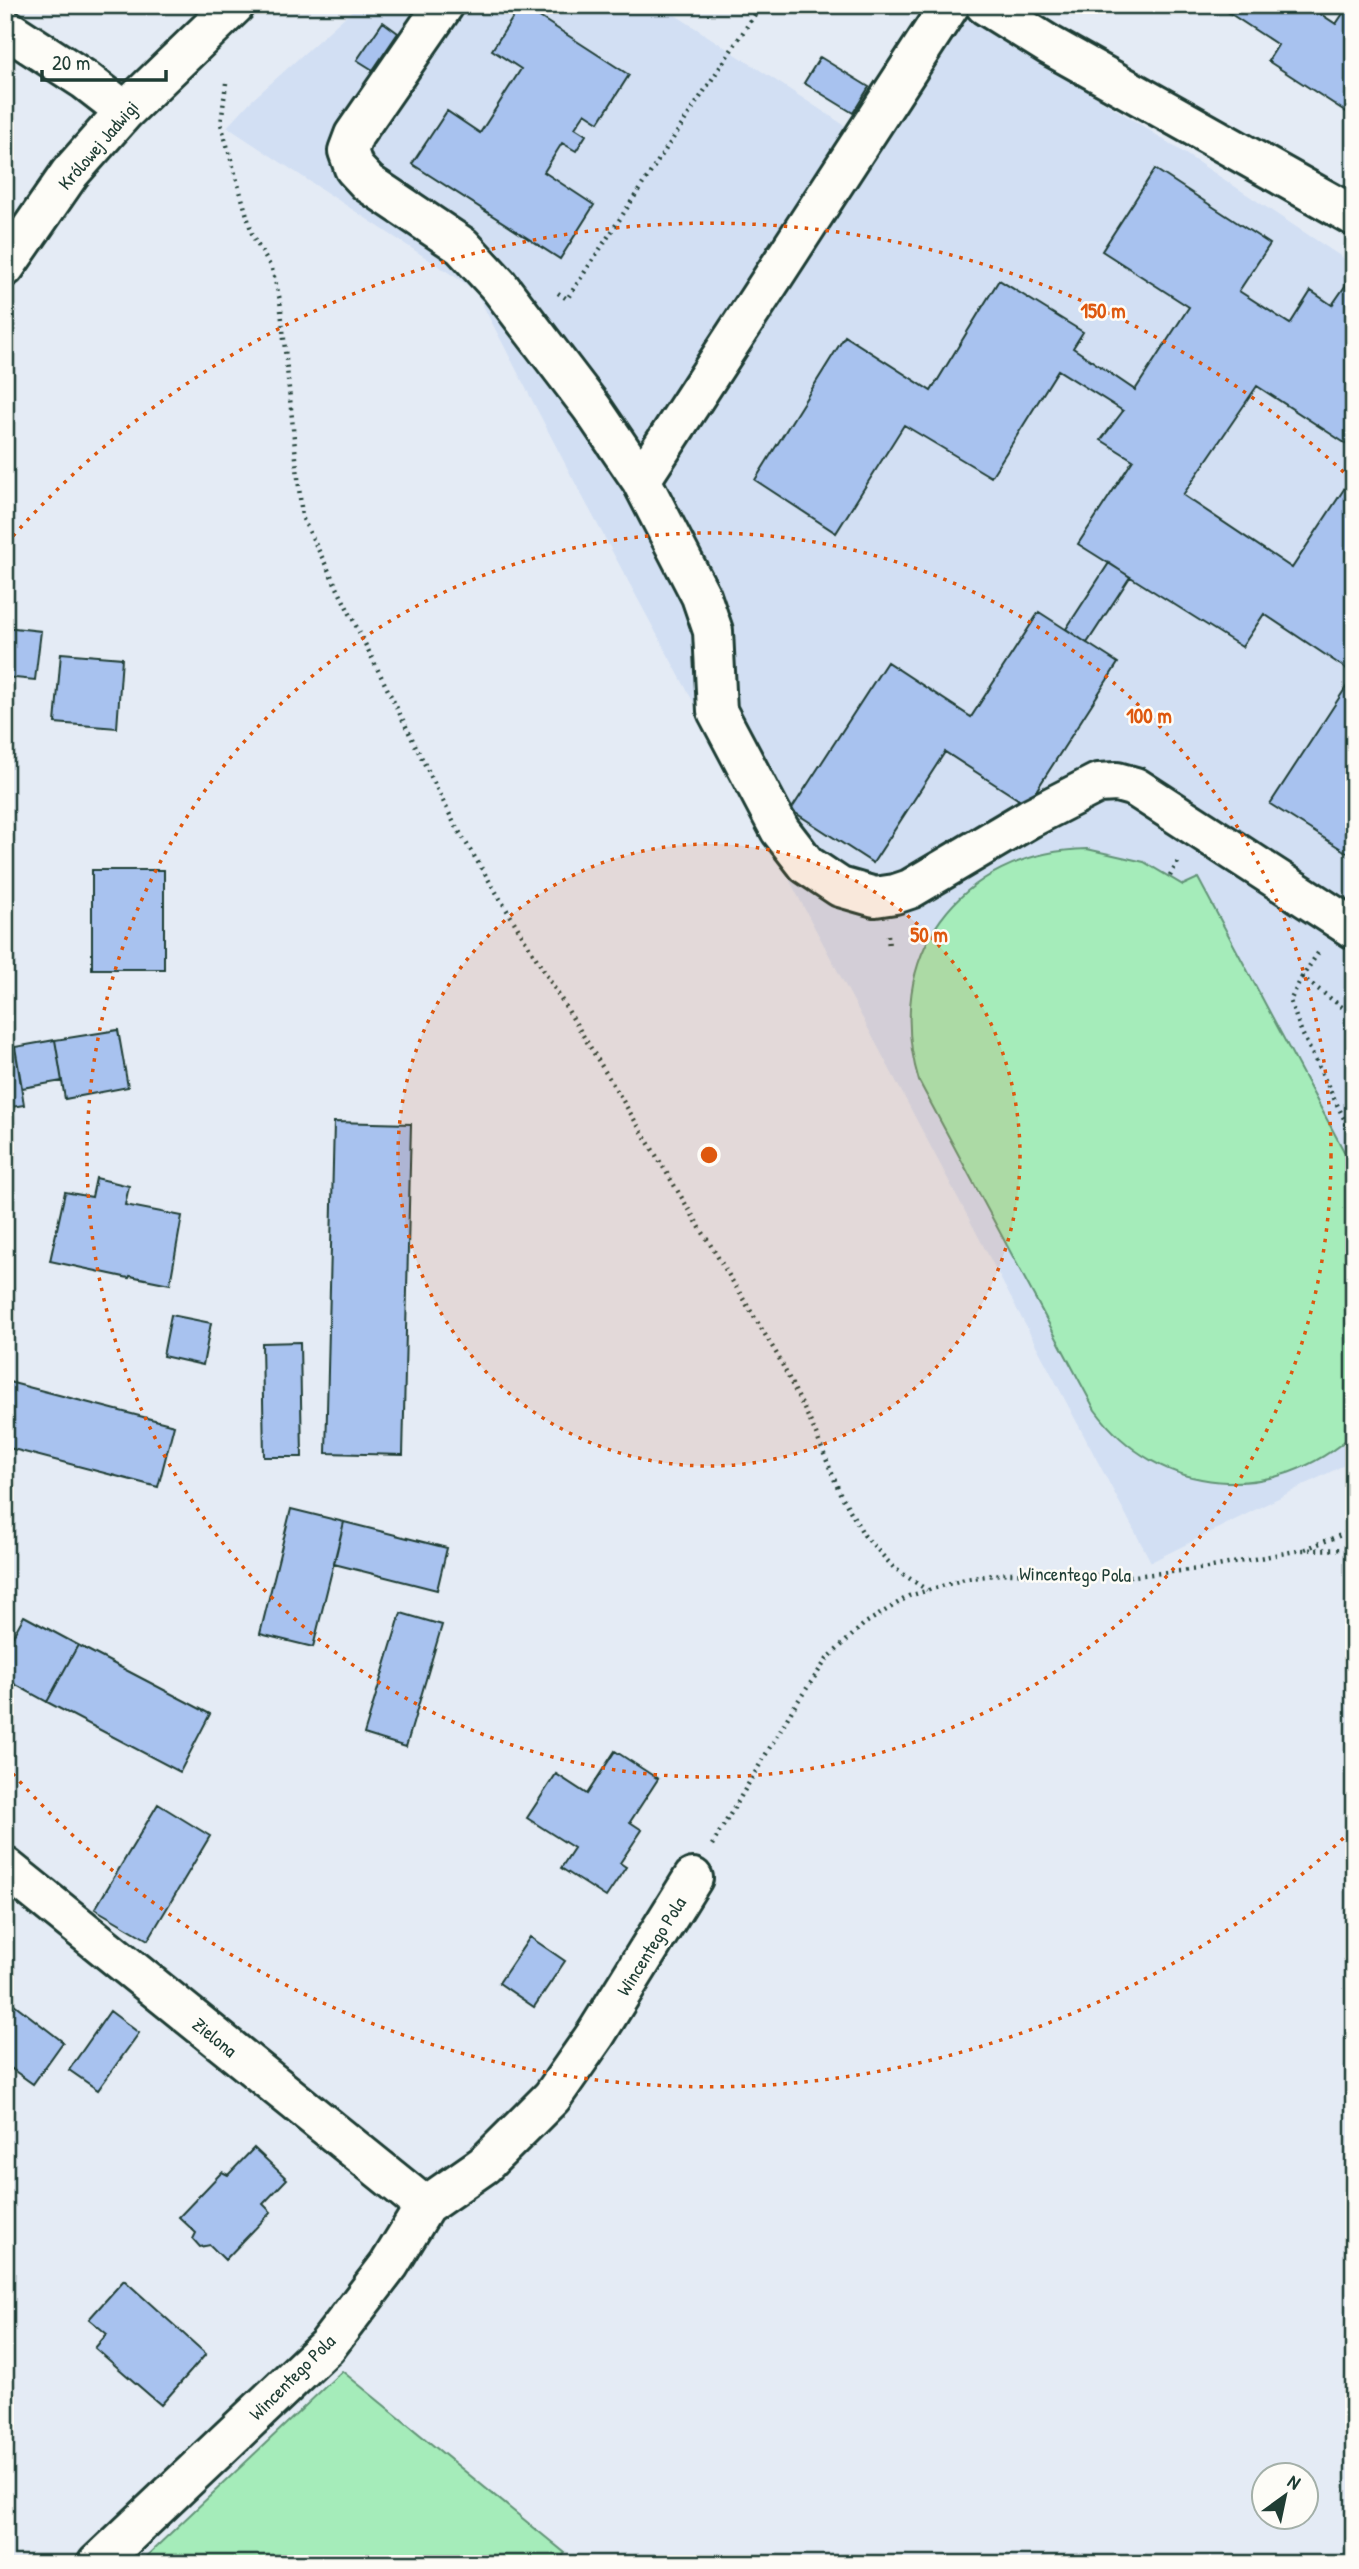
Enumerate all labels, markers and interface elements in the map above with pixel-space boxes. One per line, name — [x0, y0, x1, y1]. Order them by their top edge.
scale bar — [42, 38, 166, 82]
text: 20 m — [52, 48, 90, 77]
street label: Królowej Jadwigi — [52, 95, 144, 195]
text: 150 m — [1080, 296, 1126, 325]
text: 100 m — [1126, 701, 1172, 730]
text: 50 m — [910, 920, 948, 949]
centre of rings — [697, 1143, 721, 1167]
street label: Wincentego Pola — [1019, 1560, 1132, 1588]
street label: Wincentego Pola — [610, 1891, 692, 2000]
street label: Zielona — [187, 2011, 243, 2063]
street label: Wincentego Pola — [243, 2328, 341, 2426]
north arrow — [1250, 2460, 1320, 2530]
text: N — [1283, 2468, 1306, 2495]

